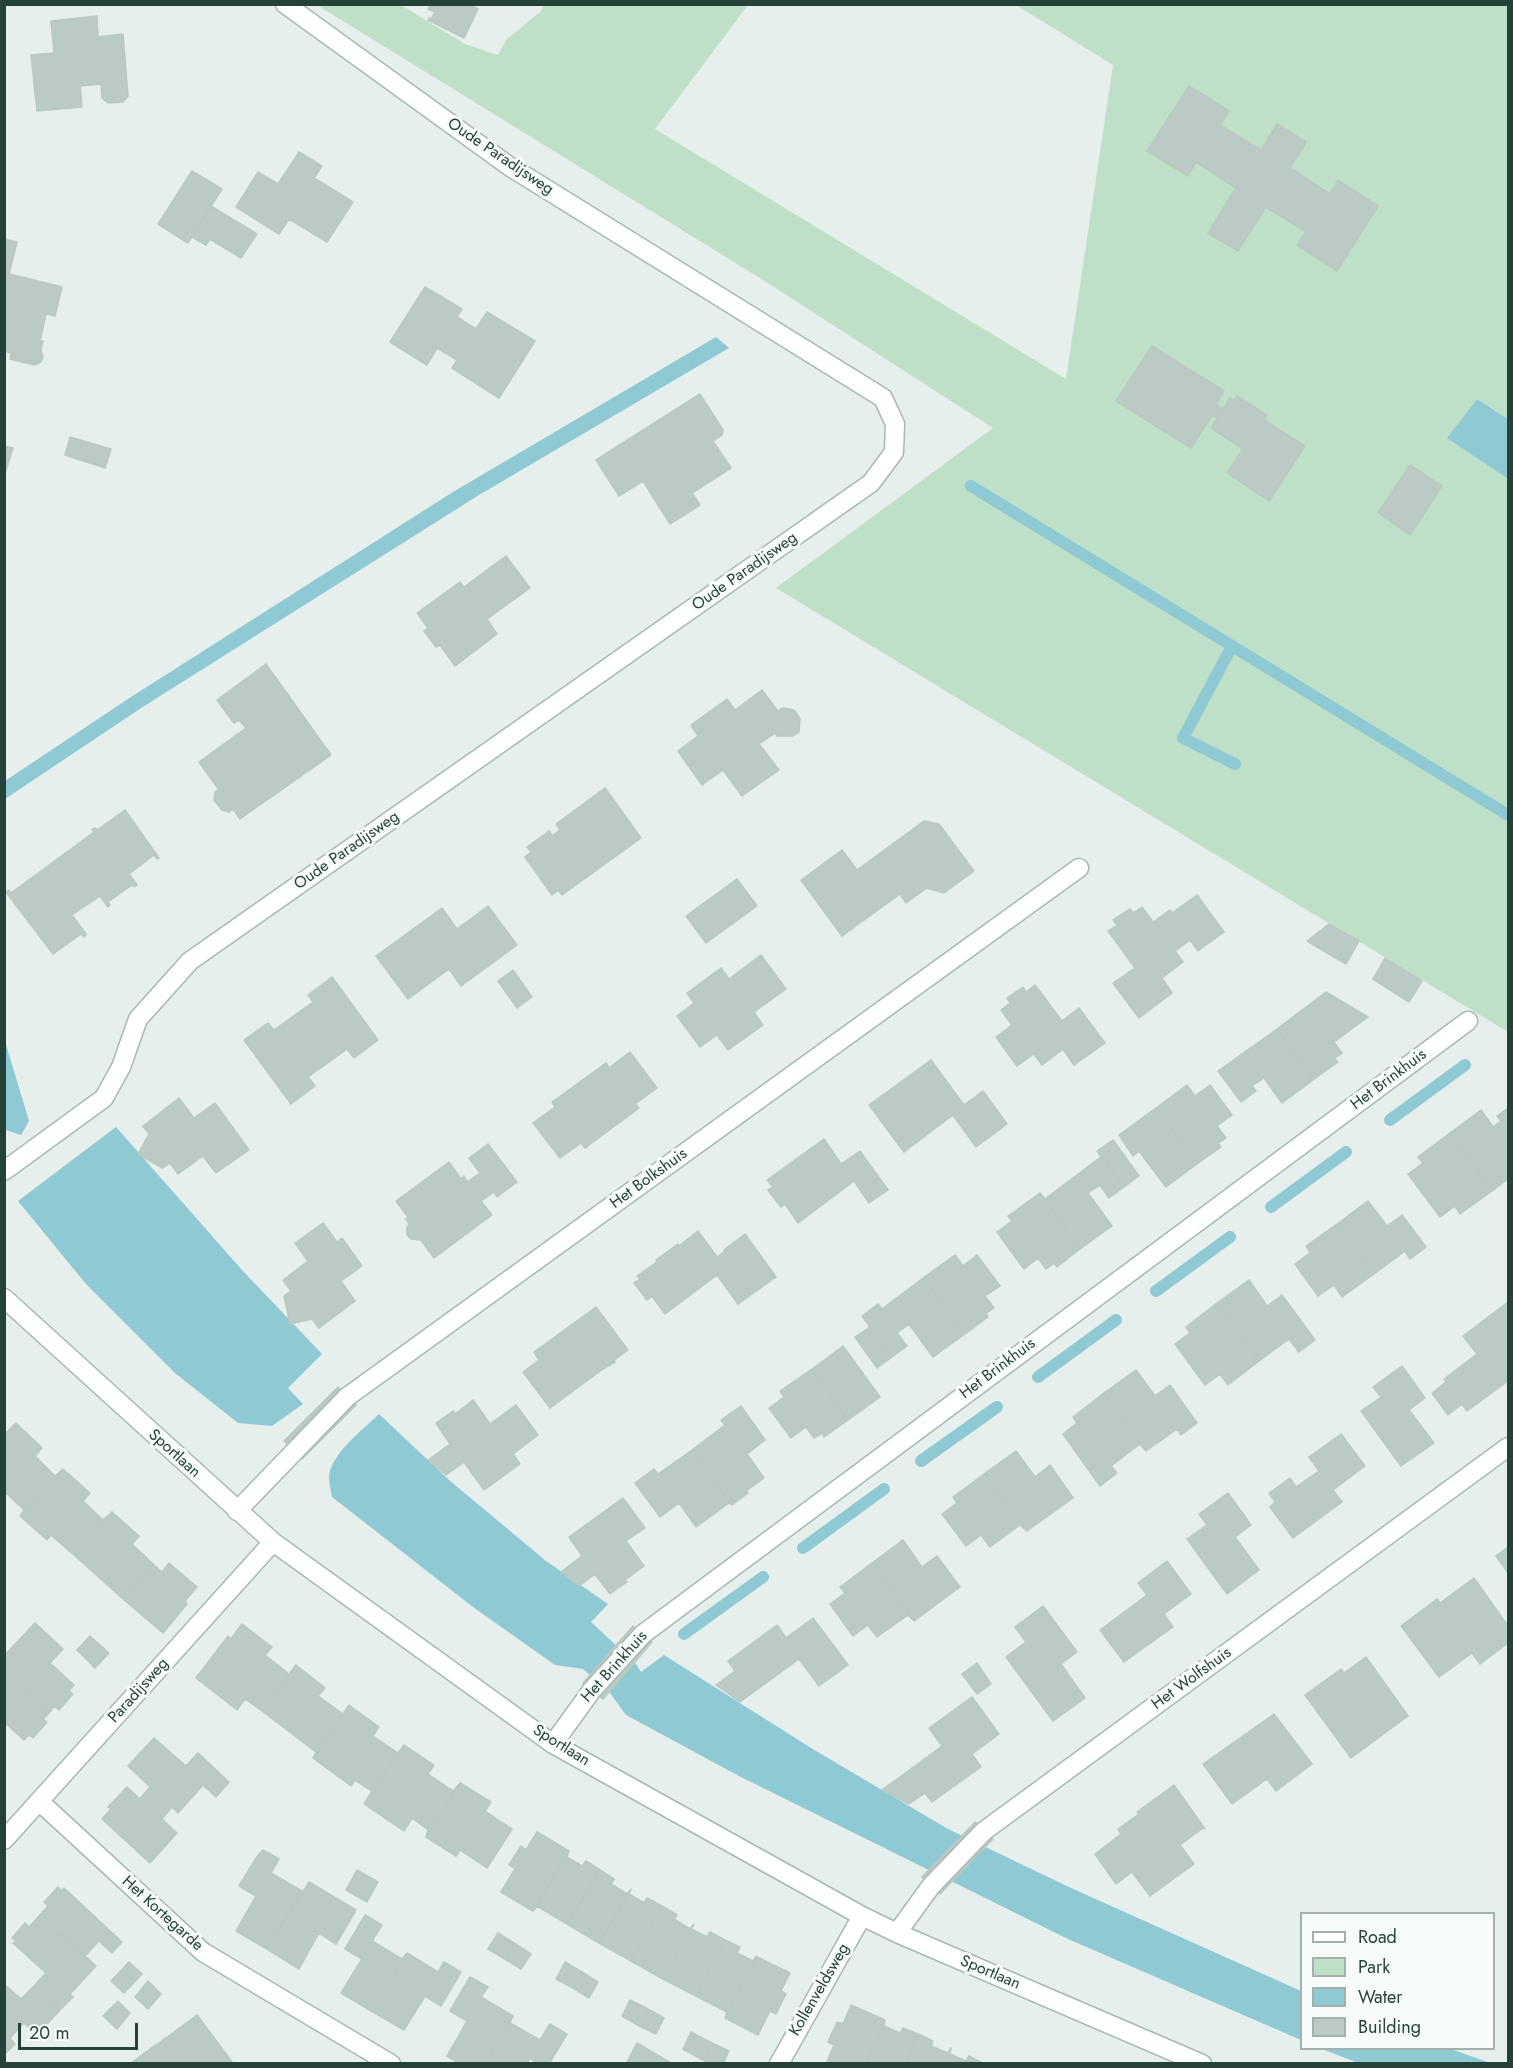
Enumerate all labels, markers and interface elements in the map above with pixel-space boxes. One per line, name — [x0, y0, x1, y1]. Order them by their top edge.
street label: Oude Paradijsweg — [443, 114, 557, 200]
street label: Oude Paradijsweg — [689, 529, 801, 615]
street label: Oude Paradijsweg — [291, 808, 403, 894]
street label: Het Brinkhuis — [1347, 1045, 1431, 1115]
street label: Het Bolkshuis — [607, 1145, 691, 1213]
street label: Het Brinkhuis — [956, 1334, 1040, 1404]
street label: Sportlaan — [144, 1426, 204, 1482]
street label: Het Brinkhuis — [578, 1627, 652, 1707]
street label: Het Wolfshuis — [1148, 1644, 1236, 1714]
street label: Paradijsweg — [105, 1655, 173, 1727]
street label: Sportlaan — [529, 1721, 593, 1771]
street label: Het Kortegarde — [117, 1872, 207, 1956]
legend — [1300, 1912, 1495, 2050]
text: Road — [1358, 1924, 1397, 1950]
street label: Kollenveldsweg — [786, 1940, 854, 2040]
street label: Sportlaan — [957, 1952, 1023, 1994]
text: Park — [1358, 1954, 1390, 1980]
text: Water — [1358, 1984, 1402, 2010]
scale bar — [21, 2011, 141, 2049]
text: Building — [1358, 2014, 1421, 2040]
text: 20 m — [29, 2020, 69, 2046]

